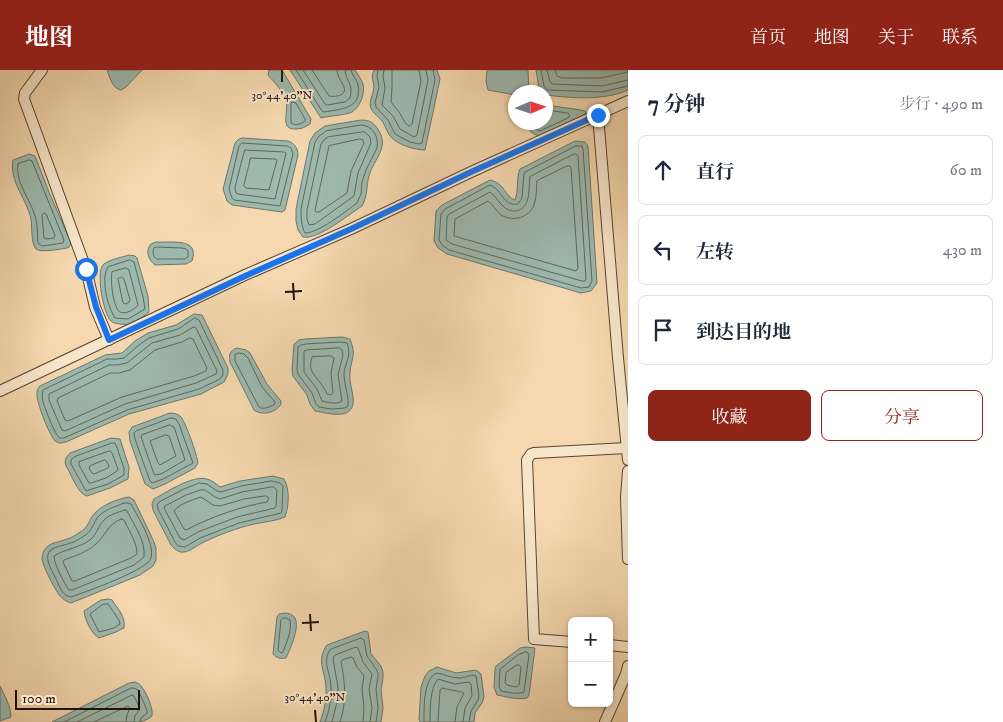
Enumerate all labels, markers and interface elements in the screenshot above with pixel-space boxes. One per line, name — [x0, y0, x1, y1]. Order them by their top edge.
text: 地图 — [25, 23, 73, 53]
text: 首页 — [750, 27, 786, 49]
text: 地图 — [814, 27, 850, 49]
text: 关于 — [878, 27, 914, 49]
text: 联系 — [942, 27, 978, 49]
north arrow — [508, 85, 553, 130]
text: 30°44'40"N — [252, 88, 313, 103]
text: 7 分钟 — [648, 92, 706, 118]
text: 步行 · 490 m — [899, 94, 983, 114]
route end — [587, 104, 610, 127]
icon: ahead — [649, 156, 677, 184]
text: 60 m — [950, 160, 982, 180]
text: 直行 — [696, 161, 734, 184]
icon: left — [649, 236, 677, 264]
text: 430 m — [943, 240, 982, 260]
text: 左转 — [696, 241, 734, 264]
route start — [75, 258, 98, 281]
icon: arrive — [649, 316, 677, 344]
text: 到达目的地 — [696, 321, 791, 344]
button: 收藏 — [648, 390, 811, 441]
button: 分享 — [821, 390, 983, 441]
map controls — [568, 617, 613, 707]
button: + — [568, 617, 613, 662]
button: − — [568, 662, 613, 707]
scale bar — [15, 687, 140, 710]
text: 100 m — [22, 690, 56, 708]
text: 30°44'40"N — [285, 690, 346, 705]

